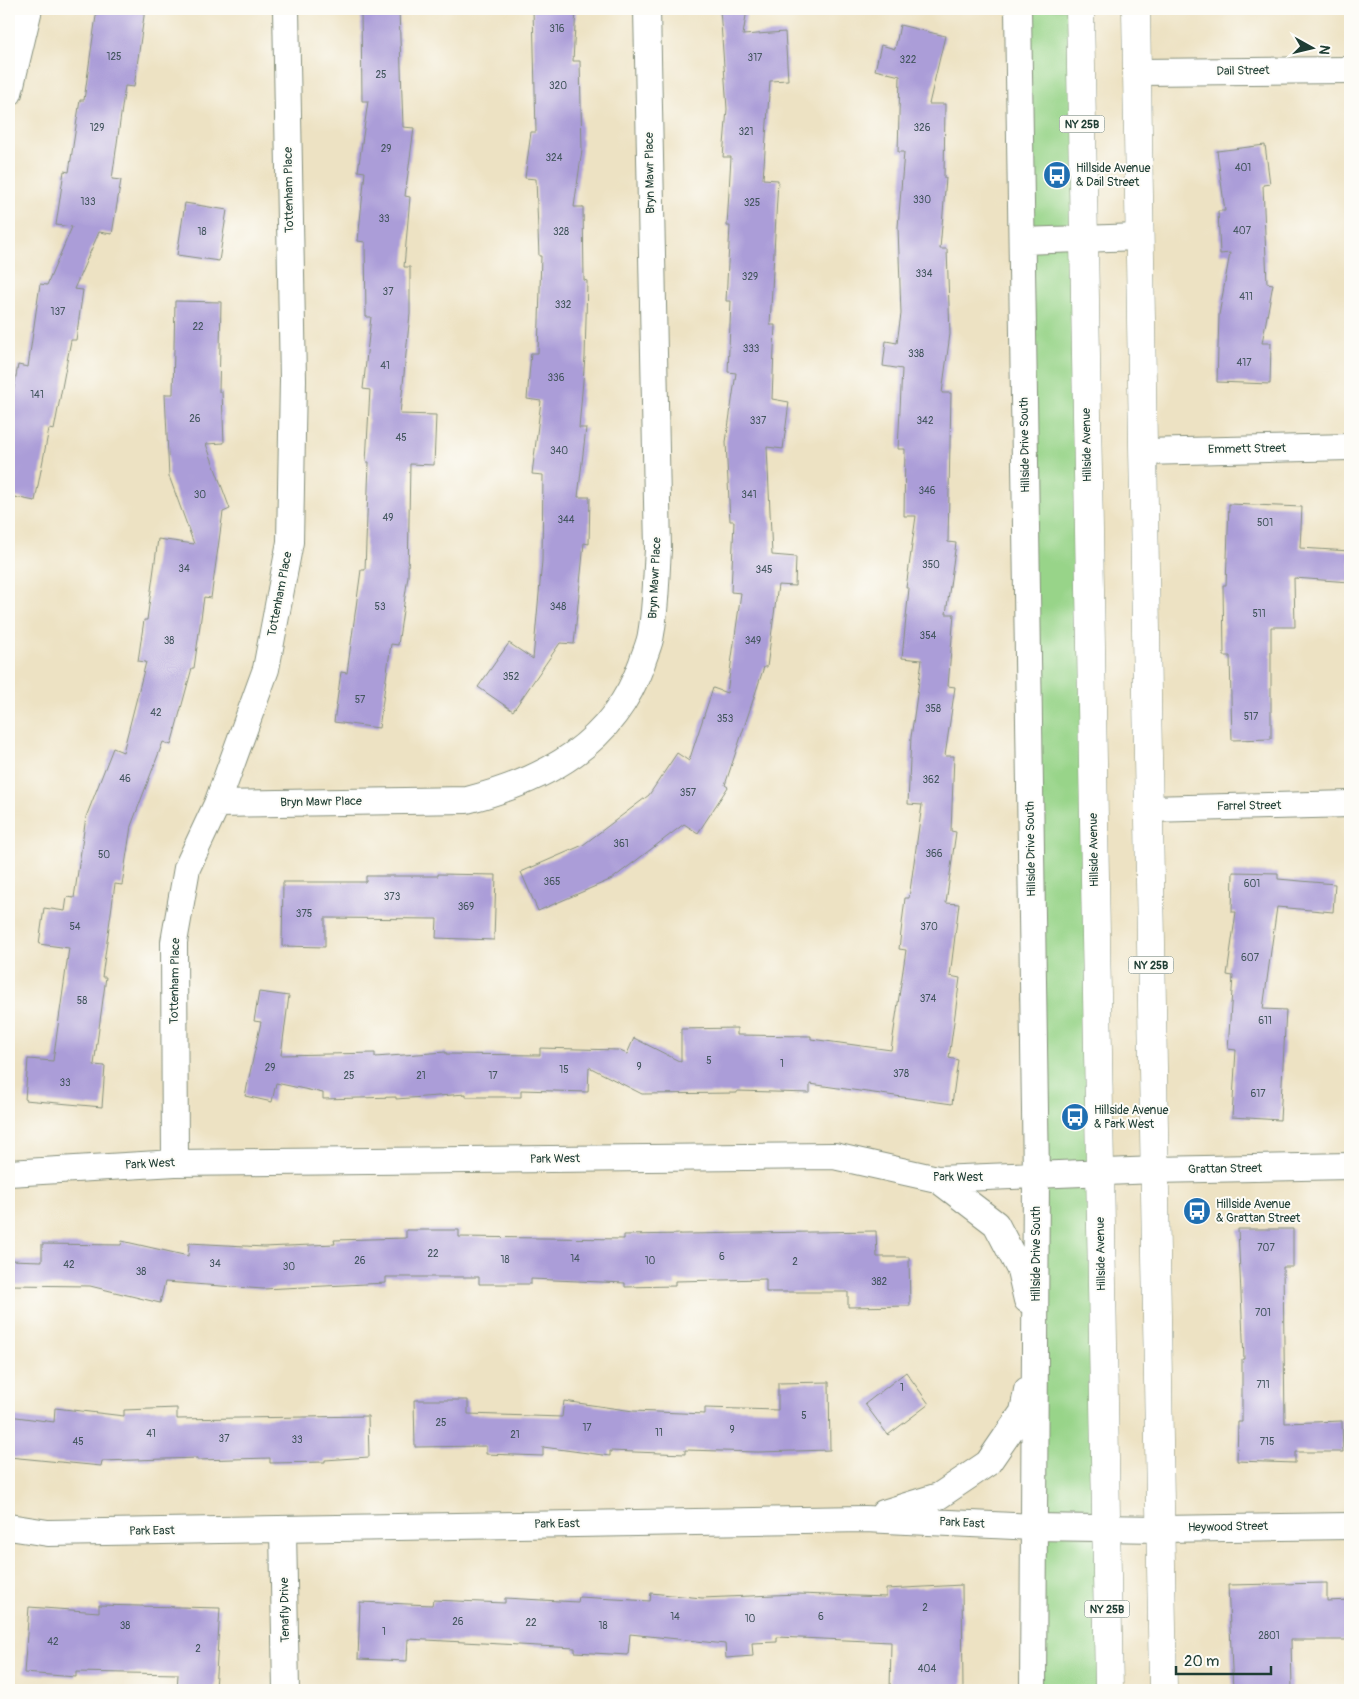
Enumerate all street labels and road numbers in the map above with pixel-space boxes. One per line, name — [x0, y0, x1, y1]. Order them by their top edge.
street label: Dail Street — [1216, 63, 1270, 79]
road number: NY 25B — [1060, 116, 1104, 132]
street label: Bryn Mawr Place — [642, 132, 658, 214]
street label: Tottenham Place — [281, 147, 297, 233]
street label: Hillside Drive South — [1017, 397, 1033, 493]
street label: Hillside Avenue — [1079, 408, 1095, 482]
street label: Emmett Street — [1208, 441, 1286, 457]
street label: Bryn Mawr Place — [645, 537, 665, 619]
street label: Tottenham Place — [264, 550, 296, 638]
street label: Bryn Mawr Place — [280, 794, 362, 810]
street label: Farrel Street — [1217, 798, 1281, 814]
street label: Hillside Drive South — [1023, 801, 1039, 897]
street label: Hillside Avenue — [1086, 813, 1102, 887]
street label: Tottenham Place — [167, 938, 183, 1024]
road number: NY 25B — [1128, 956, 1174, 974]
street label: Park West — [530, 1151, 580, 1167]
street label: Park West — [125, 1155, 176, 1173]
street label: Grattan Street — [1188, 1161, 1262, 1177]
street label: Park West — [933, 1170, 983, 1185]
street label: Hillside Drive South — [1029, 1206, 1044, 1302]
street label: Hillside Avenue — [1093, 1217, 1109, 1291]
street label: Park East — [939, 1514, 985, 1532]
street label: Park East — [534, 1516, 580, 1532]
street label: Heywood Street — [1188, 1519, 1268, 1535]
street label: Park East — [129, 1523, 175, 1539]
street label: Tenafly Drive — [277, 1577, 293, 1643]
road number: NY 25B — [1084, 1600, 1130, 1618]

